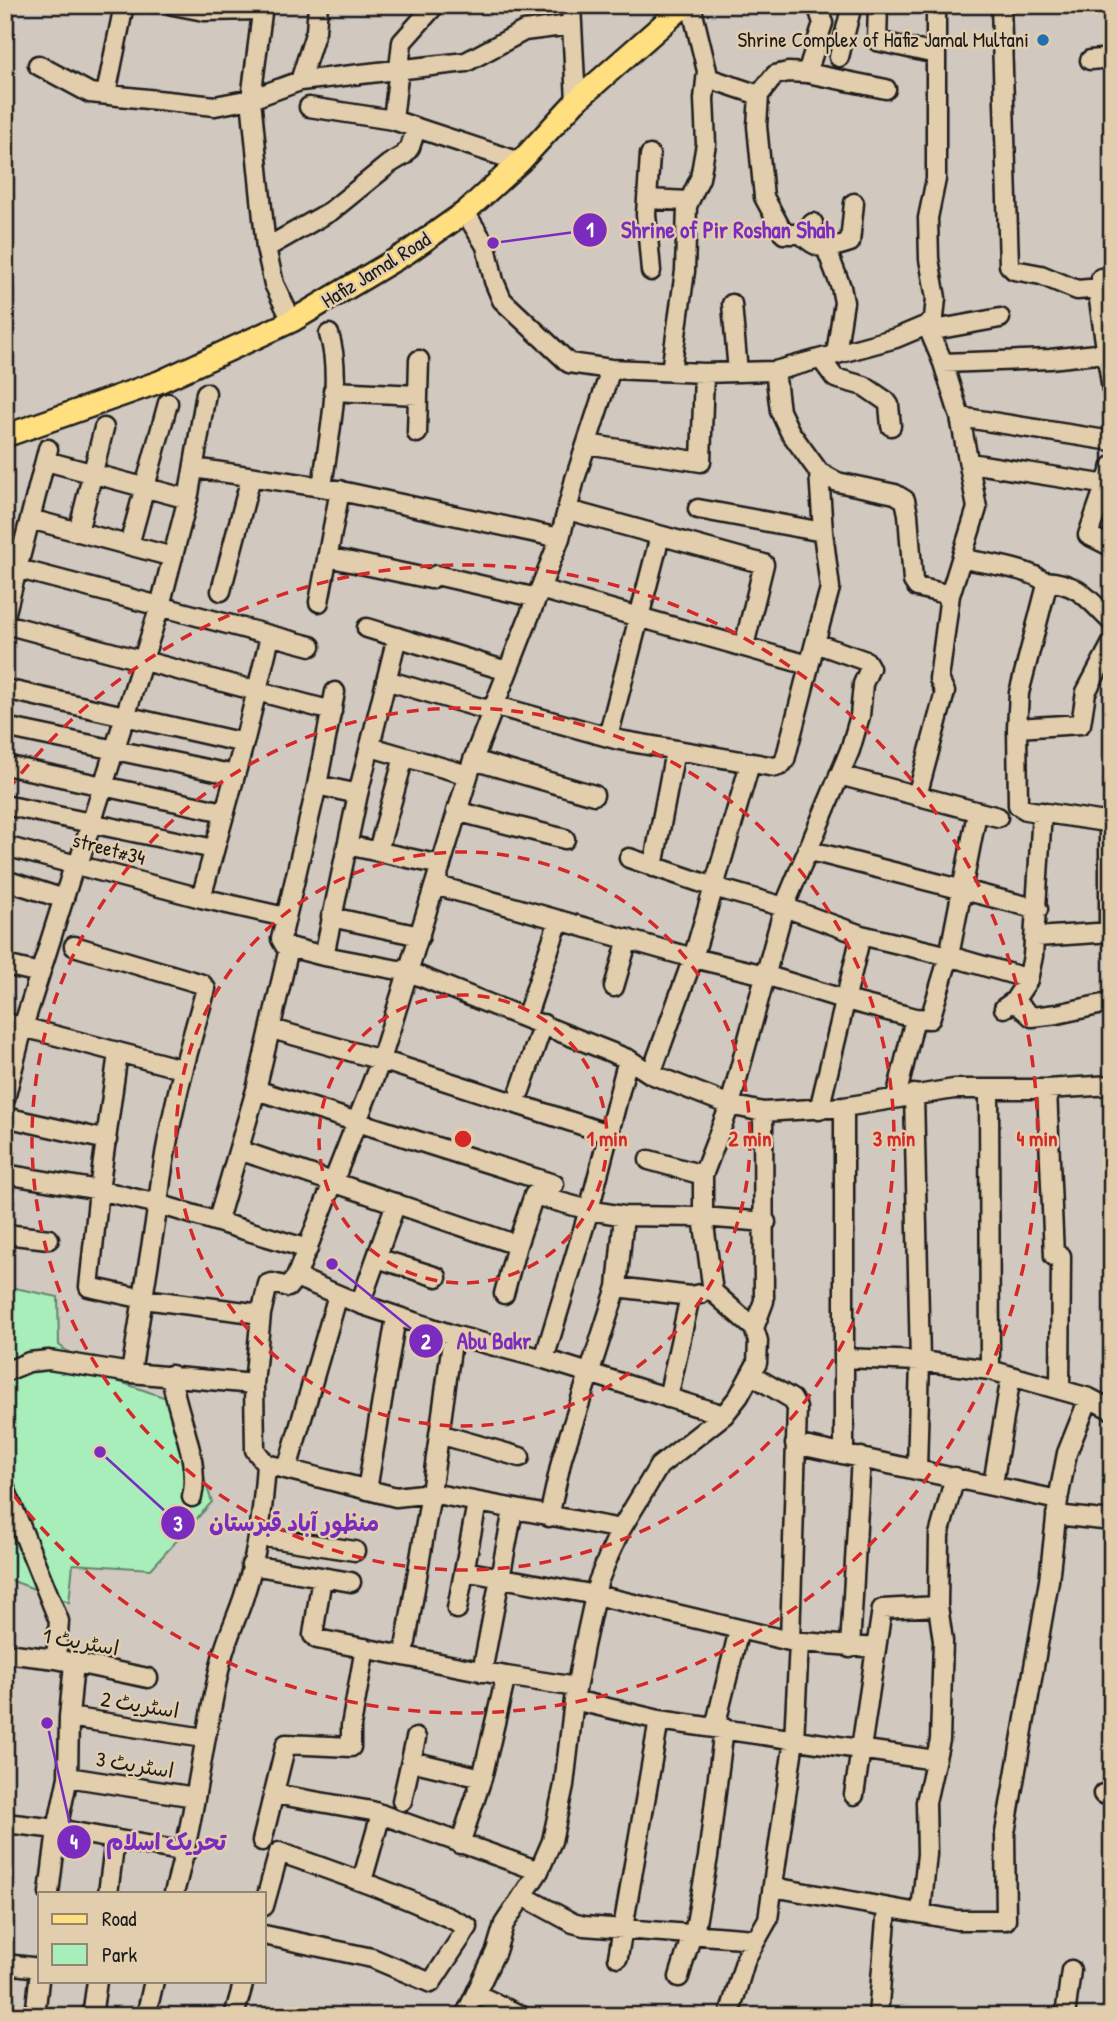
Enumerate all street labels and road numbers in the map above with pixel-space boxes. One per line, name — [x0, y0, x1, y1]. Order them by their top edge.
street label: Hafiz Jamal Road — [316, 225, 436, 315]
street label: street#34 — [70, 825, 149, 872]
street label: اسٹریٹ 1 — [41, 1621, 121, 1662]
street label: اسٹریٹ 2 — [99, 1684, 181, 1725]
street label: اسٹریٹ 3 — [94, 1744, 176, 1785]

